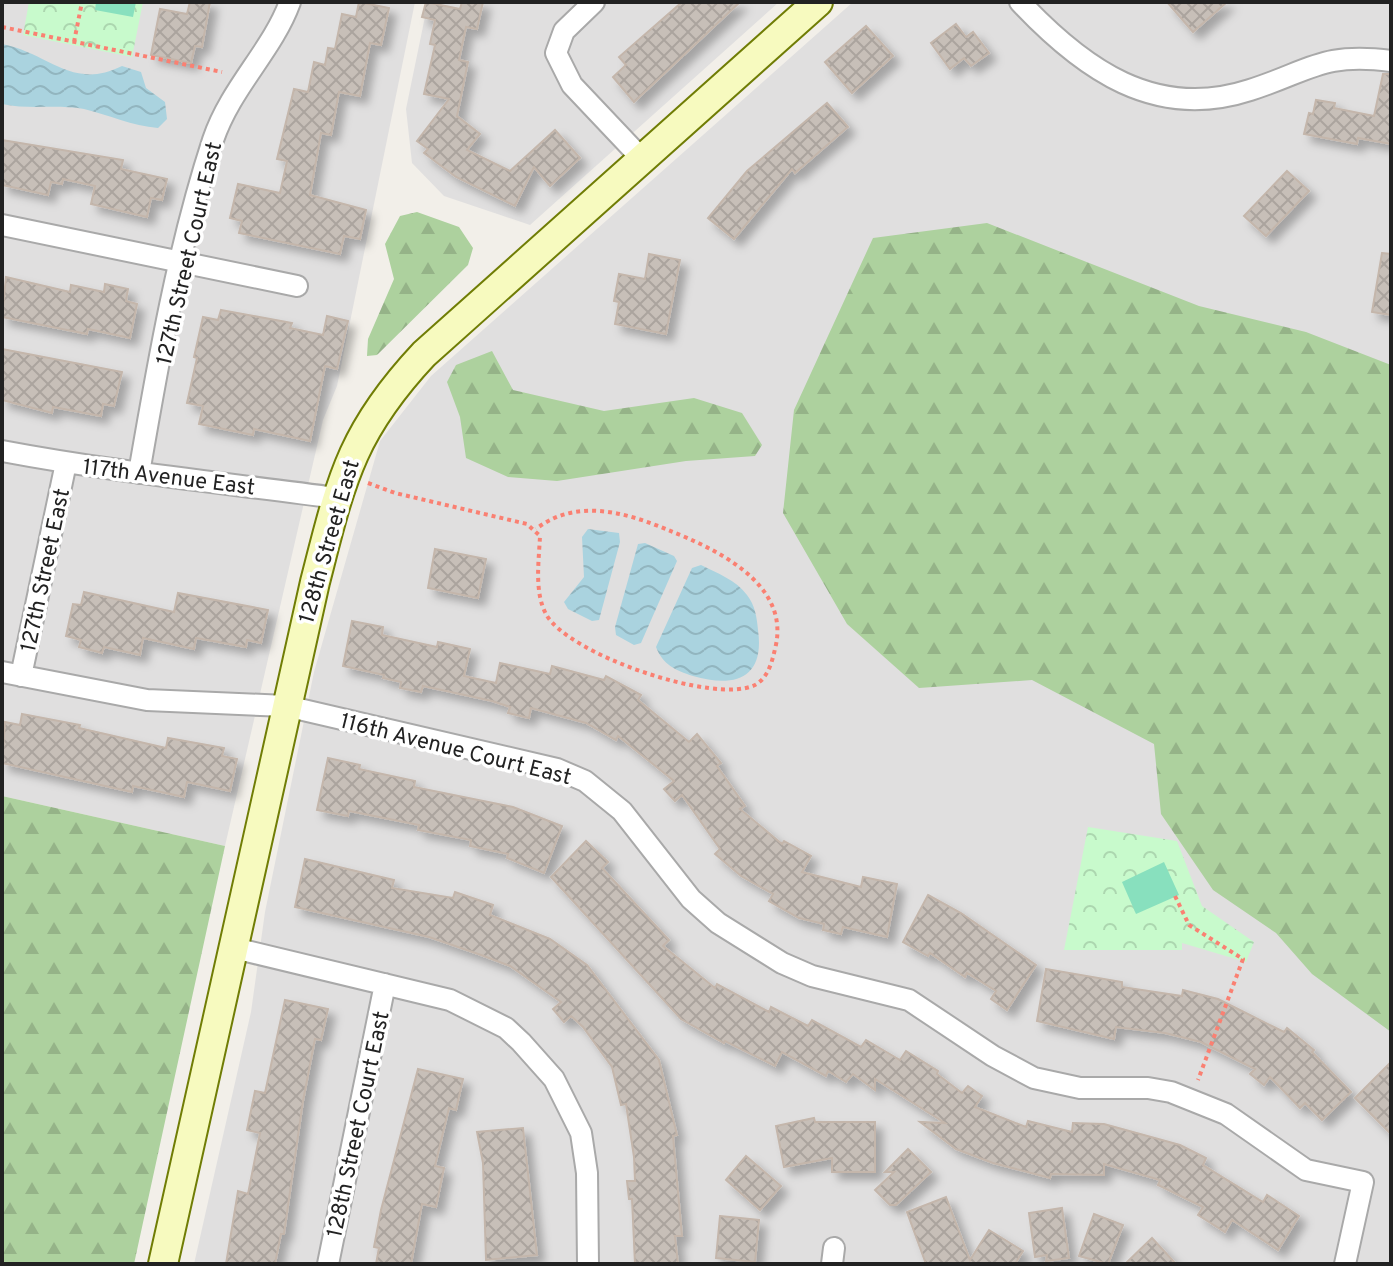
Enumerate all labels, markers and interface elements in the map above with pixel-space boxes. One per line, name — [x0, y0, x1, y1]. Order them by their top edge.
street label: 127th Street Court East — [152, 139, 229, 368]
street label: 117th Avenue East — [81, 455, 256, 502]
street label: 128th Street East — [294, 457, 367, 627]
street label: 127th Street East — [16, 486, 77, 655]
street label: 116th Avenue Court East — [337, 709, 574, 792]
street label: 128th Street Court East — [322, 1009, 397, 1240]

